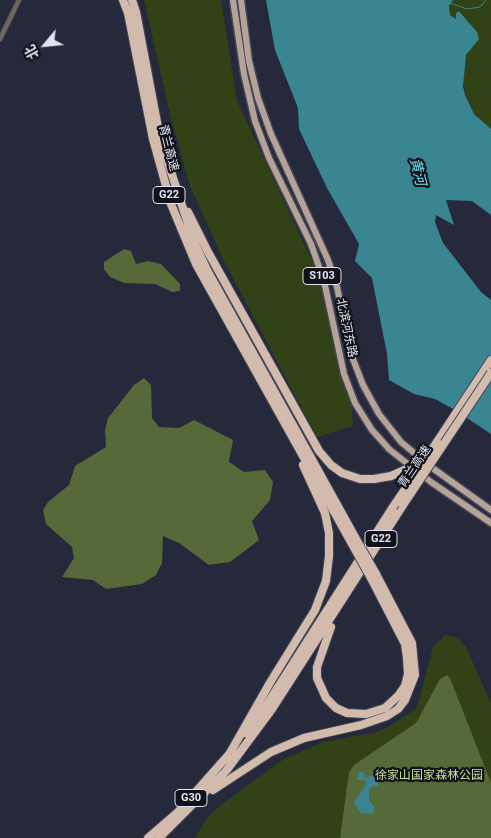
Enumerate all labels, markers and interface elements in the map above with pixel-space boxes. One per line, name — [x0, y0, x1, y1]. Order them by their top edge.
north arrow — [20, 20, 70, 70]
text: 北 — [21, 42, 42, 62]
street label: 青兰高速 — [155, 123, 181, 173]
water label: 黄河 — [405, 156, 429, 188]
road number: G22 — [153, 186, 185, 204]
road number: S103 — [303, 268, 341, 284]
street label: 北滨河东路 — [333, 297, 359, 359]
street label: 青兰高速 — [396, 443, 434, 491]
road number: G22 — [365, 530, 397, 548]
park label: 徐家山国家森林公园 — [375, 769, 483, 783]
road number: G30 — [175, 790, 207, 806]

